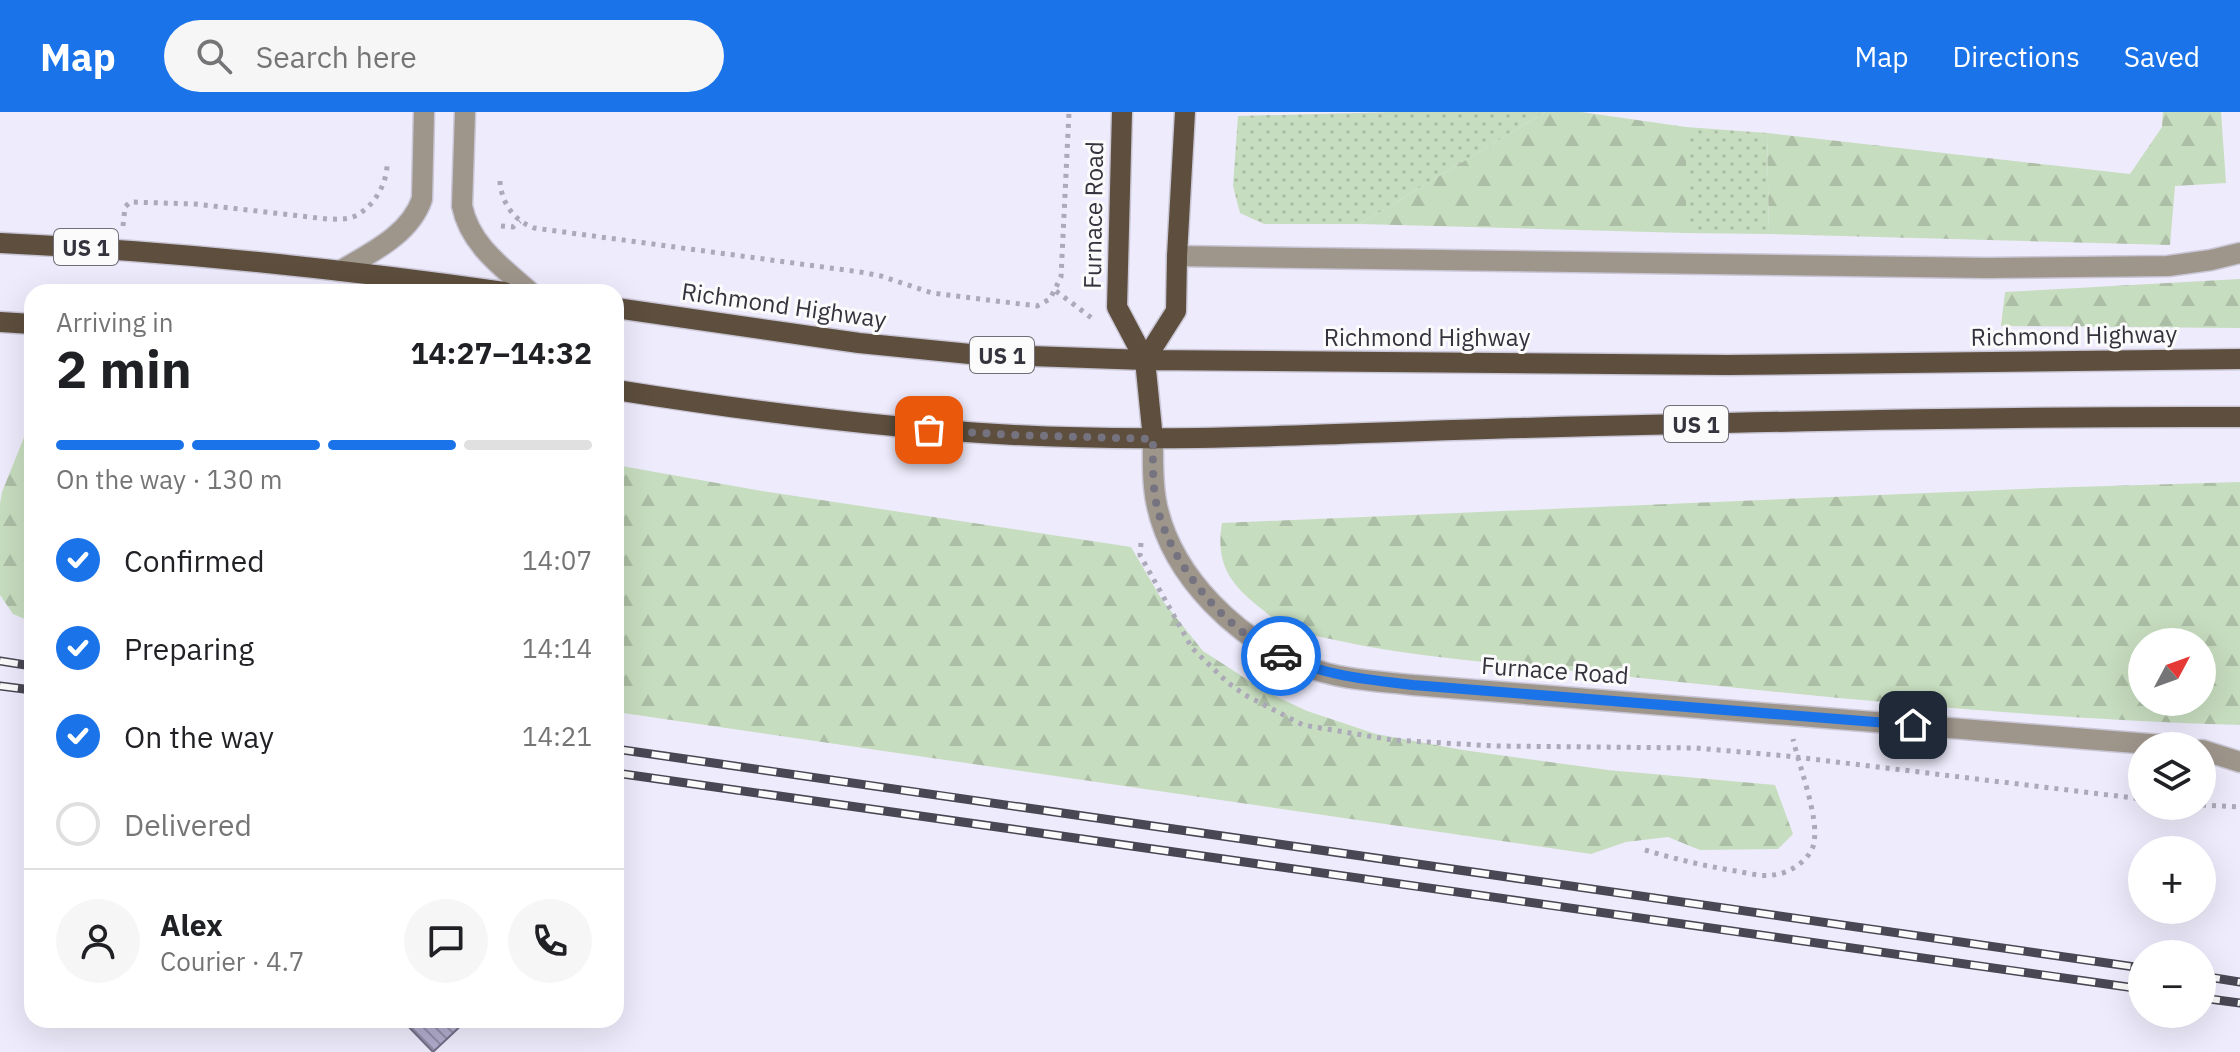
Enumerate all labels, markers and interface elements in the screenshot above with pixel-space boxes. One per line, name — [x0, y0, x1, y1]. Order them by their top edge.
search box — [164, 20, 724, 92]
text: Map — [40, 32, 116, 81]
icon: search — [192, 34, 236, 78]
text: Search here — [256, 37, 417, 76]
text: Map — [1854, 38, 1908, 75]
text: Directions — [1952, 38, 2080, 75]
text: Saved — [2124, 38, 2200, 75]
street label: Furnace Road — [1076, 141, 1110, 289]
road number: US 1 — [54, 229, 118, 265]
street label: Richmond Highway — [679, 275, 889, 335]
text: Arriving in — [56, 305, 173, 339]
street label: Richmond Highway — [1970, 317, 2178, 353]
street label: Richmond Highway — [1324, 321, 1530, 353]
text: 14:27–14:32 — [411, 333, 592, 372]
text: 2 min — [56, 335, 192, 402]
road number: US 1 — [970, 337, 1034, 373]
pin — [895, 396, 963, 464]
road number: US 1 — [1664, 406, 1728, 442]
icon: bag — [907, 408, 951, 452]
text: On the way · 130 m — [56, 462, 282, 496]
icon: check — [56, 538, 100, 582]
text: Confirmed — [124, 541, 265, 580]
text: 14:07 — [522, 543, 592, 577]
courier — [1241, 616, 1321, 696]
icon: check — [56, 626, 100, 670]
north arrow — [2128, 628, 2216, 716]
map controls — [2128, 628, 2216, 1028]
text: Preparing — [124, 629, 254, 668]
text: 14:14 — [522, 631, 592, 665]
icon: car — [1259, 634, 1303, 678]
street label: Furnace Road — [1480, 649, 1630, 691]
pin — [1879, 691, 1947, 759]
icon: home — [1891, 703, 1935, 747]
icon: check — [56, 714, 100, 758]
text: On the way — [124, 717, 274, 756]
text: 14:21 — [522, 719, 592, 753]
button: layers — [2128, 732, 2216, 820]
text: Delivered — [124, 805, 252, 844]
button: + — [2128, 836, 2216, 924]
button: person — [56, 899, 140, 983]
button: chat — [404, 899, 488, 983]
button: phone — [508, 899, 592, 983]
text: Alex — [160, 905, 223, 944]
button: − — [2128, 940, 2216, 1028]
text: Courier · 4.7 — [160, 944, 304, 978]

